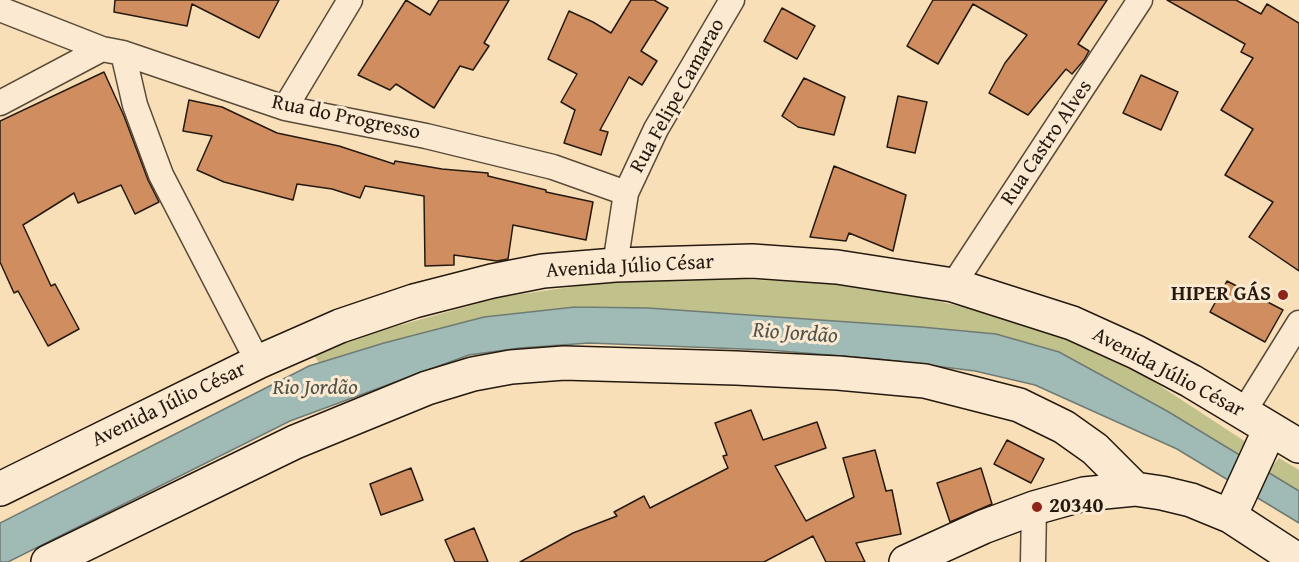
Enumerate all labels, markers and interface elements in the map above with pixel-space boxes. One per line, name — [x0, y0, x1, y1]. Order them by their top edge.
street label: Rua Felipe Camarao — [625, 15, 731, 177]
street label: Rua Castro Alves — [996, 76, 1098, 210]
street label: Rua do Progresso — [270, 90, 422, 146]
street label: Avenida Júlio César — [545, 250, 715, 284]
place label: HIPER GÁS — [1171, 282, 1271, 308]
marker: HIPER GÁS — [1276, 288, 1290, 302]
water label: Rio Jordão — [752, 318, 838, 350]
street label: Avenida Júlio César — [1088, 322, 1248, 424]
street label: Avenida Júlio César — [88, 357, 250, 453]
water label: Rio Jordão — [272, 375, 358, 401]
place label: 20340 — [1049, 494, 1103, 520]
marker: 20340 — [1030, 500, 1044, 514]

